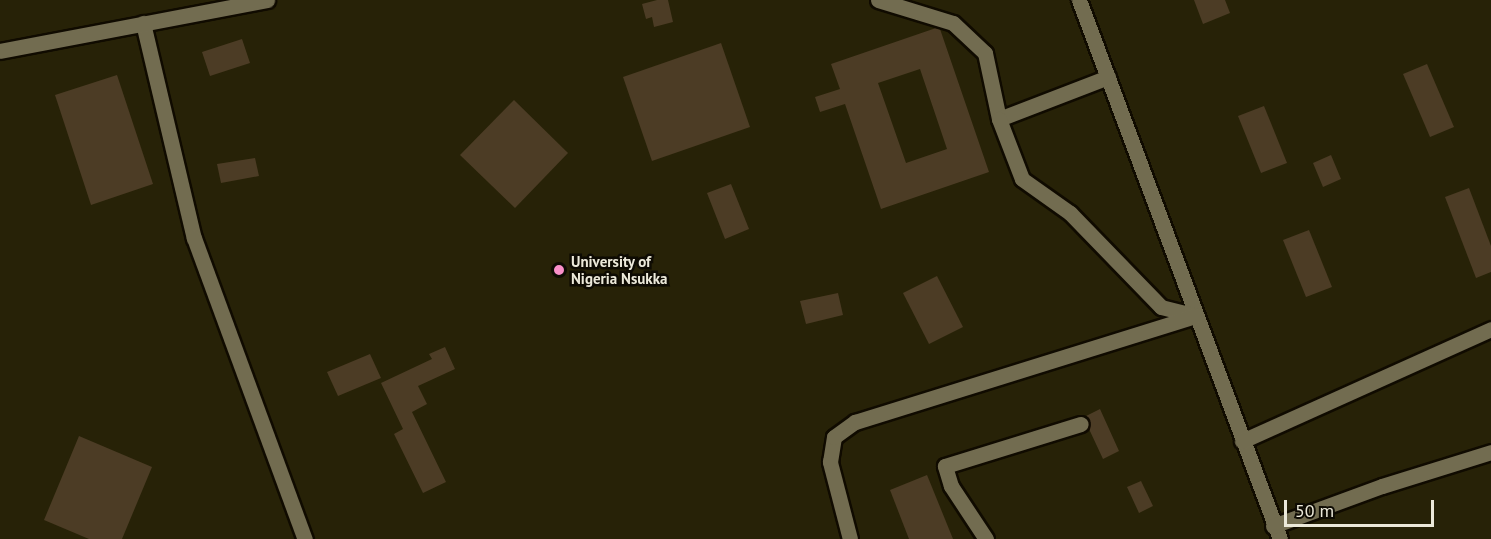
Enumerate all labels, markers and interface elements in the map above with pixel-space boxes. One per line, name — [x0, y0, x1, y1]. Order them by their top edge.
place label: University of Nigeria Nsukka — [571, 252, 668, 287]
marker: University of Nigeria Nsukka — [552, 263, 566, 277]
scale bar — [1287, 488, 1437, 526]
text: 50 m — [1295, 499, 1334, 522]

